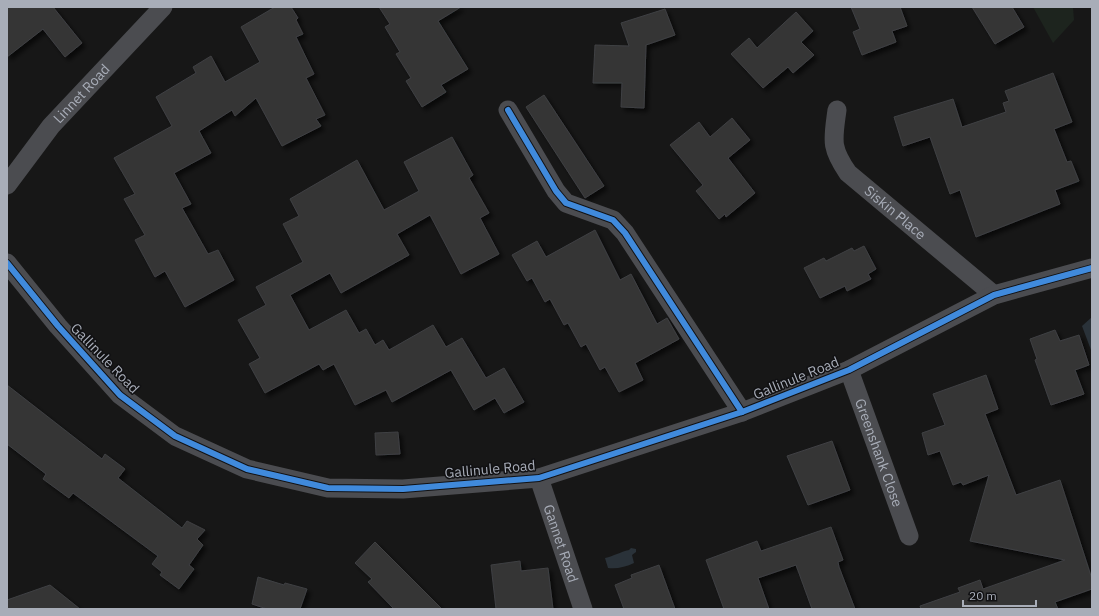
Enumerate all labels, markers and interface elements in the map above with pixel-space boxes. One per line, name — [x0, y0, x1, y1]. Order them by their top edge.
street label: Linnet Road — [49, 60, 114, 127]
street label: Siskin Place — [861, 181, 930, 244]
street label: Gallinule Road — [67, 319, 143, 397]
street label: Gallinule Road — [750, 353, 842, 403]
street label: Greenshank Close — [851, 396, 907, 510]
street label: Gallinule Road — [444, 456, 536, 482]
street label: Gannet Road — [540, 502, 582, 585]
scale bar — [963, 582, 1036, 608]
text: 20 m — [969, 588, 997, 603]

